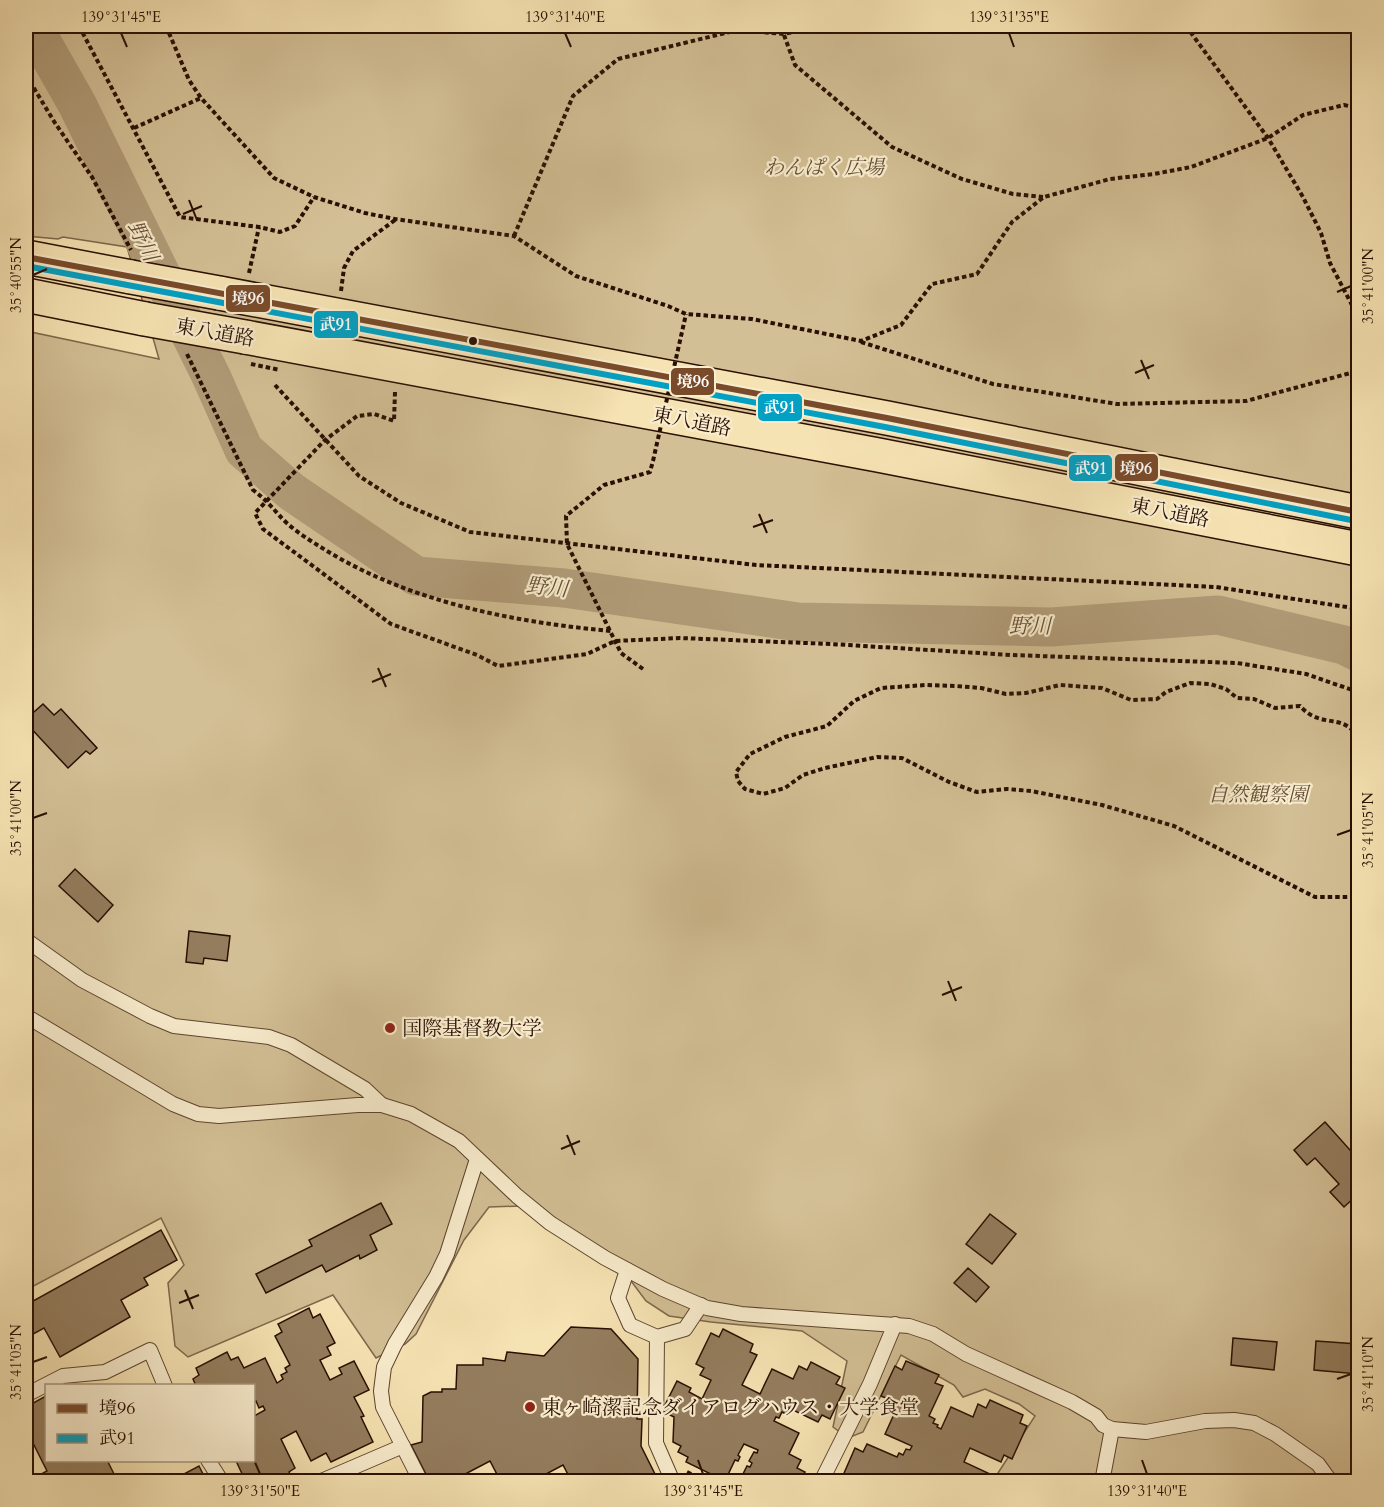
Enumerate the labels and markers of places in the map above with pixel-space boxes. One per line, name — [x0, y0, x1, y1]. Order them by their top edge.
unlabelled marker — [467, 335, 479, 347]
place label: 国際基督教大学 — [402, 1015, 542, 1042]
marker: 国際基督教大学 — [383, 1021, 397, 1035]
place label: 東ヶ崎潔記念ダイアログハウス・大学食堂 — [542, 1394, 919, 1421]
marker: 東ヶ崎潔記念ダイアログハウス・大学食堂 — [523, 1400, 537, 1414]

